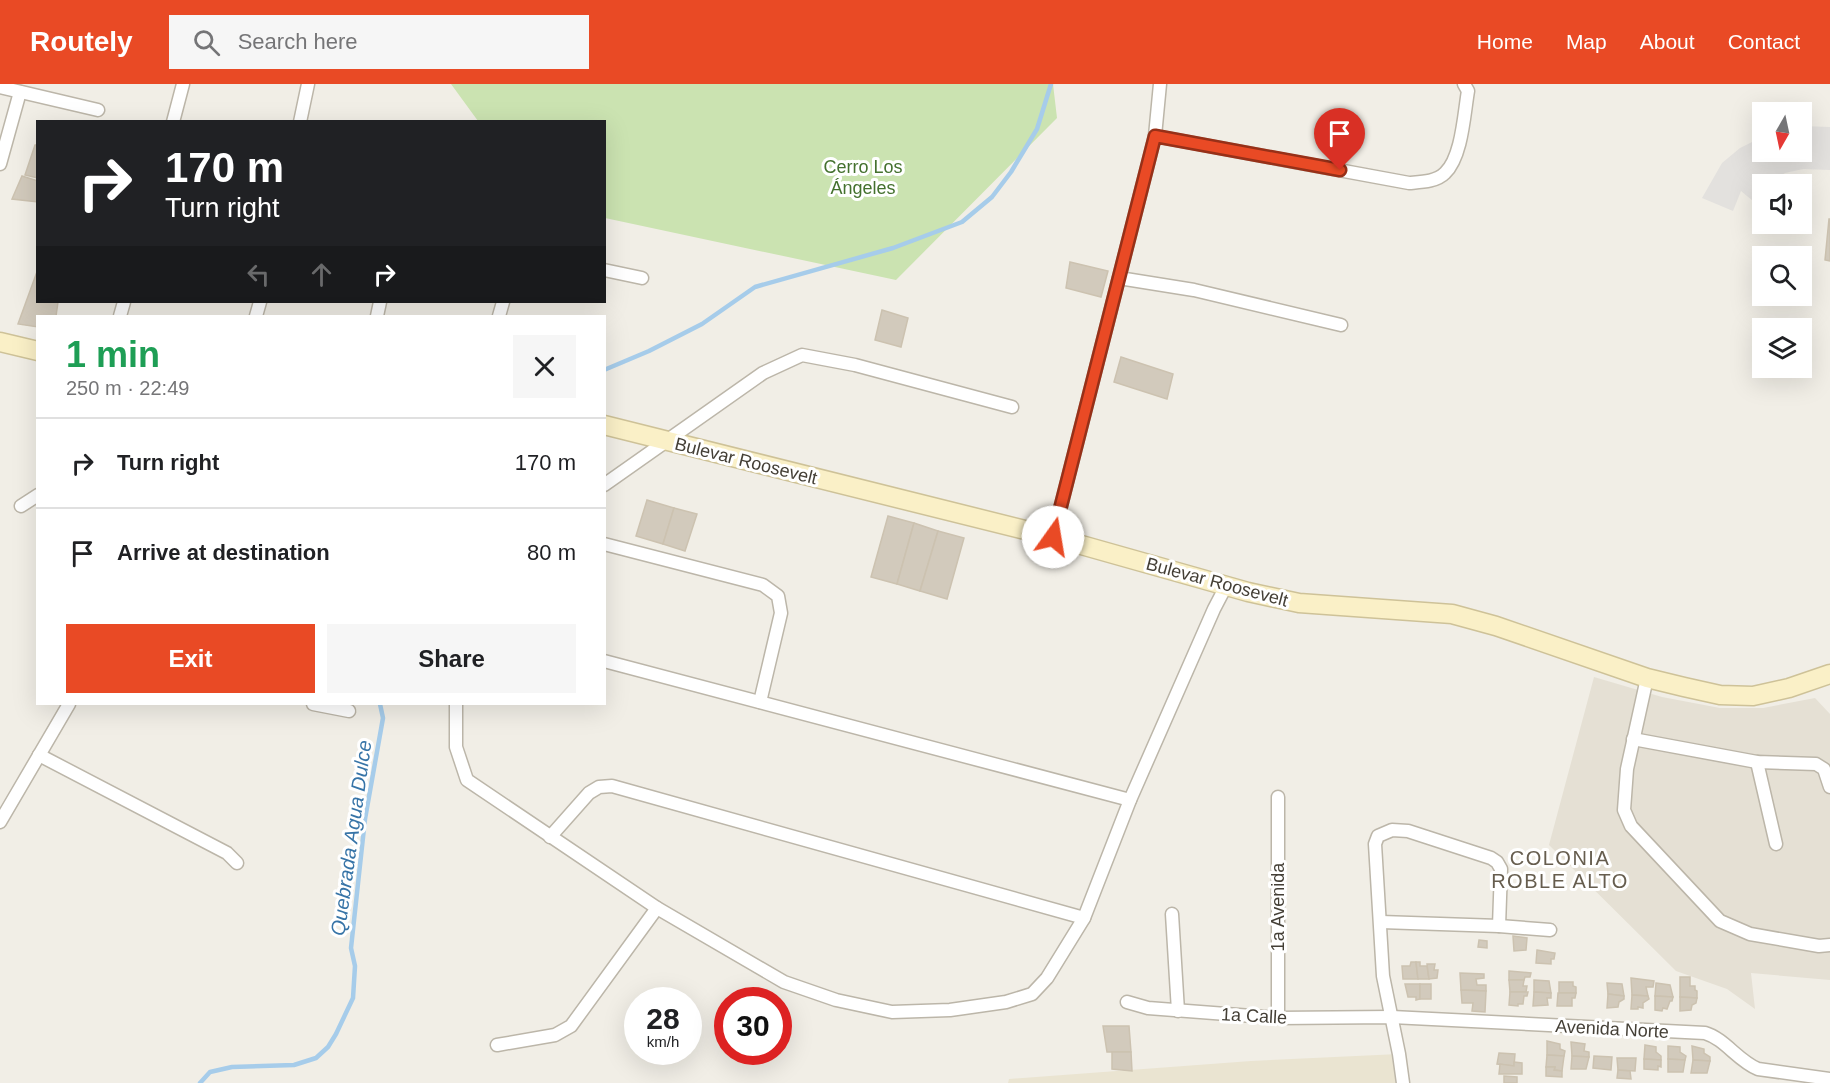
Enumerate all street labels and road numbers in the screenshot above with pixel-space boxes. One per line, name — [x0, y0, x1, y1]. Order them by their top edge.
street label: Bulevar Roosevelt — [673, 434, 819, 488]
street label: Bulevar Roosevelt — [1144, 553, 1290, 611]
street label: 1a Avenida — [1268, 862, 1288, 951]
street label: 1a Calle — [1220, 1004, 1288, 1028]
street label: Avenida Norte — [1555, 1016, 1669, 1042]

